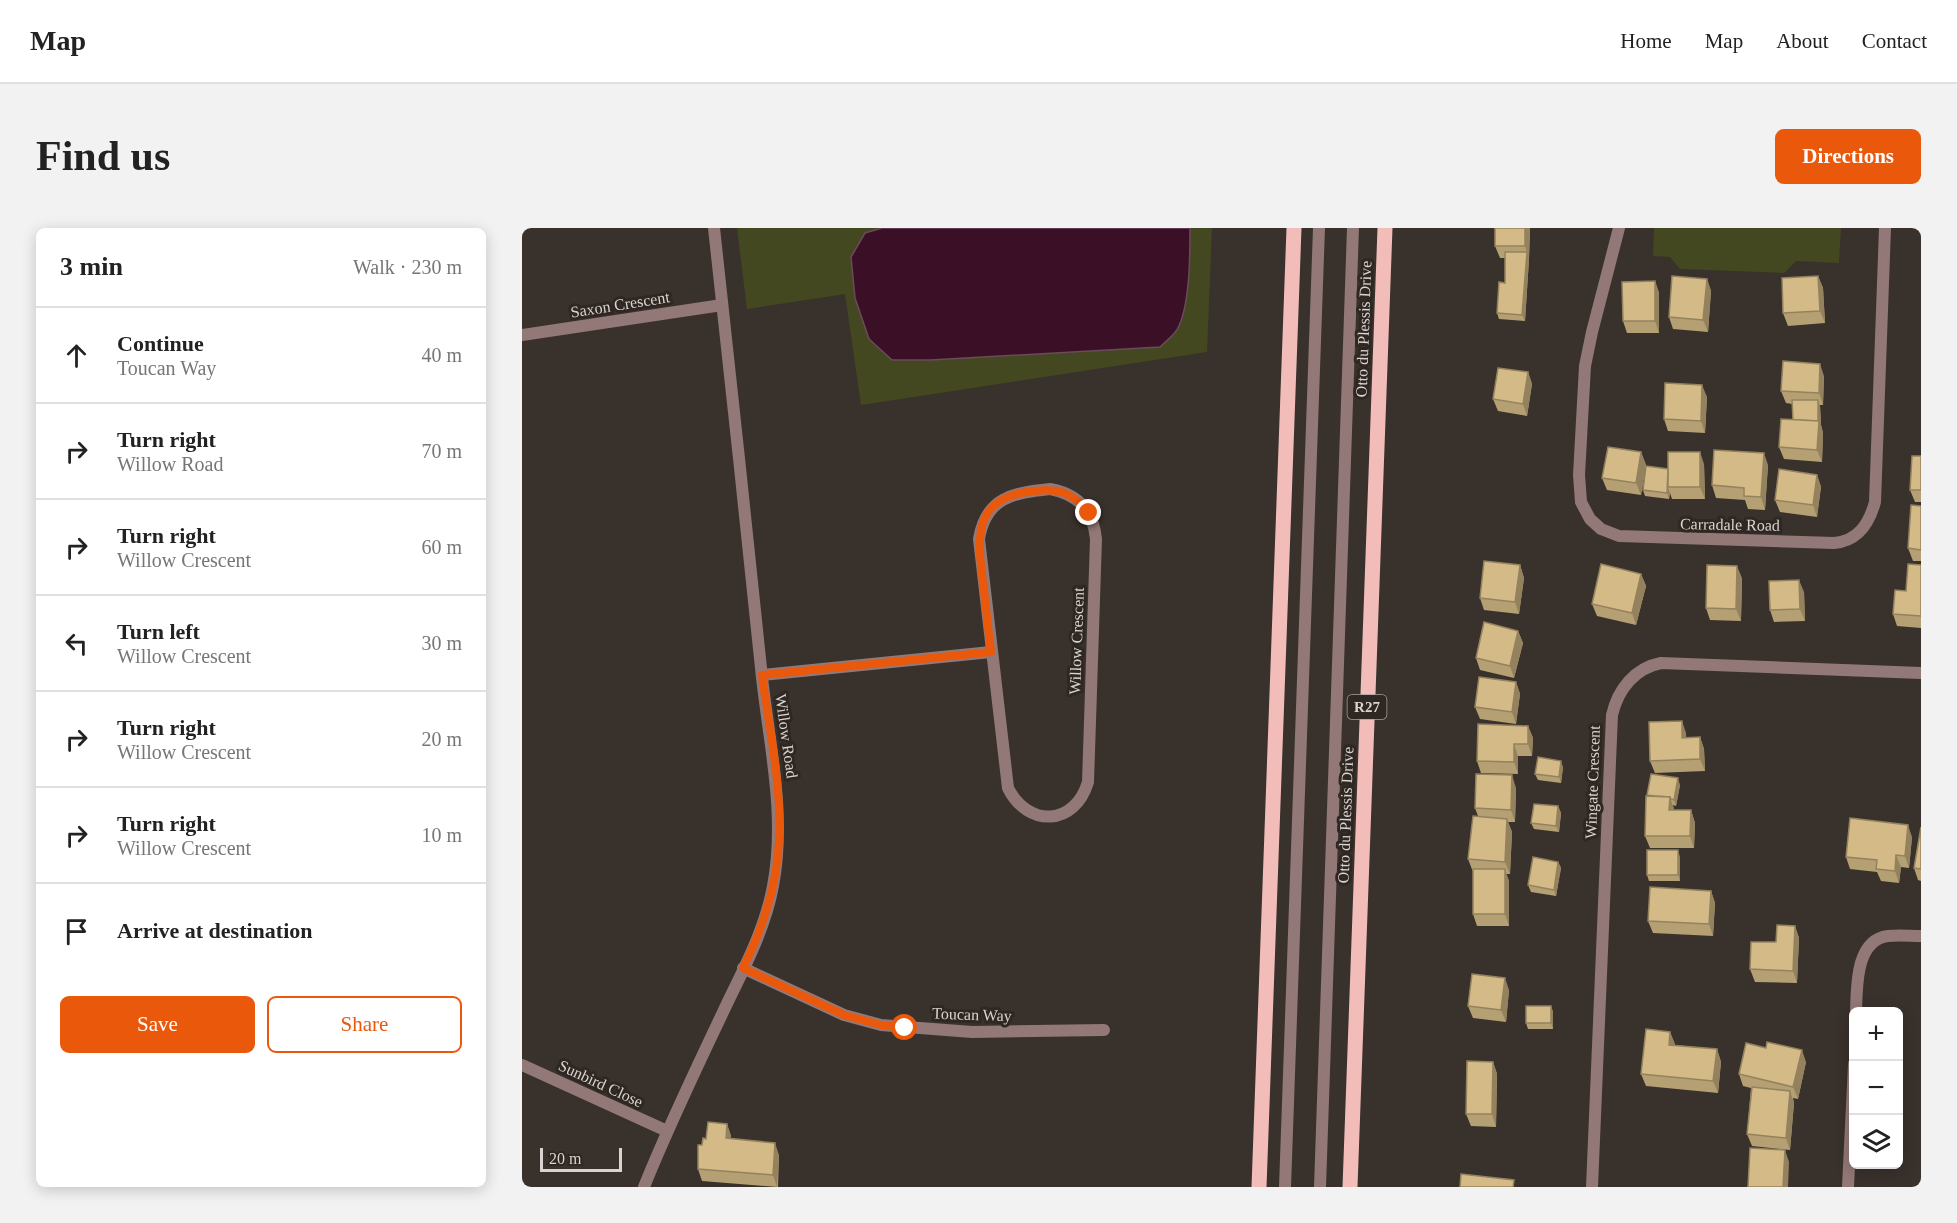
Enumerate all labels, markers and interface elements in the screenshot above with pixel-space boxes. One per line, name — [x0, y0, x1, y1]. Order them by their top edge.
text: Map — [30, 25, 86, 56]
text: Home — [1620, 29, 1672, 53]
text: Map — [1705, 29, 1743, 53]
text: About — [1776, 29, 1829, 53]
text: Contact — [1862, 29, 1927, 53]
button: Directions — [1775, 129, 1921, 184]
text: Find us — [36, 133, 170, 179]
text: 3 min — [60, 252, 123, 281]
text: Walk · 230 m — [353, 256, 462, 278]
street label: Otto du Plessis Drive — [1353, 261, 1374, 397]
street label: Saxon Crescent — [569, 288, 671, 321]
text: Continue — [117, 331, 204, 356]
icon: ahead — [60, 339, 93, 372]
text: 40 m — [421, 344, 462, 366]
text: Toucan Way — [117, 357, 216, 379]
text: Turn right — [117, 427, 216, 452]
icon: right — [60, 435, 93, 468]
text: 70 m — [421, 440, 462, 462]
text: Willow Road — [117, 453, 223, 475]
route end — [1075, 499, 1101, 525]
street label: Carradale Road — [1680, 515, 1780, 534]
text: Turn right — [117, 523, 216, 548]
icon: right — [60, 531, 93, 564]
text: 60 m — [421, 536, 462, 558]
text: Willow Crescent — [117, 549, 251, 571]
street label: Willow Crescent — [1066, 587, 1087, 695]
text: Turn left — [117, 619, 200, 644]
icon: left — [60, 627, 93, 660]
text: 30 m — [421, 632, 462, 654]
text: Willow Crescent — [117, 645, 251, 667]
street label: Willow Road — [772, 693, 801, 779]
road number: R27 — [1348, 695, 1386, 719]
text: Turn right — [117, 715, 216, 740]
icon: right — [60, 723, 93, 756]
street label: Wingate Crescent — [1582, 724, 1604, 839]
text: 20 m — [421, 728, 462, 750]
text: Willow Crescent — [117, 741, 251, 763]
street label: Otto du Plessis Drive — [1335, 747, 1356, 883]
text: Turn right — [117, 811, 216, 836]
icon: right — [60, 819, 93, 852]
text: 10 m — [421, 824, 462, 846]
text: Willow Crescent — [117, 837, 251, 859]
icon: arrive — [60, 915, 93, 948]
text: Arrive at destination — [117, 918, 313, 943]
button: Save — [60, 996, 255, 1053]
button: Share — [267, 996, 462, 1053]
street label: Toucan Way — [932, 1005, 1012, 1025]
map controls — [1849, 1007, 1903, 1169]
button: + — [1849, 1007, 1903, 1061]
route start — [891, 1014, 917, 1040]
street label: Sunbird Close — [556, 1056, 646, 1110]
button: − — [1849, 1061, 1903, 1115]
button: layers — [1849, 1115, 1903, 1169]
scale bar — [540, 1145, 622, 1172]
text: 20 m — [549, 1150, 581, 1167]

